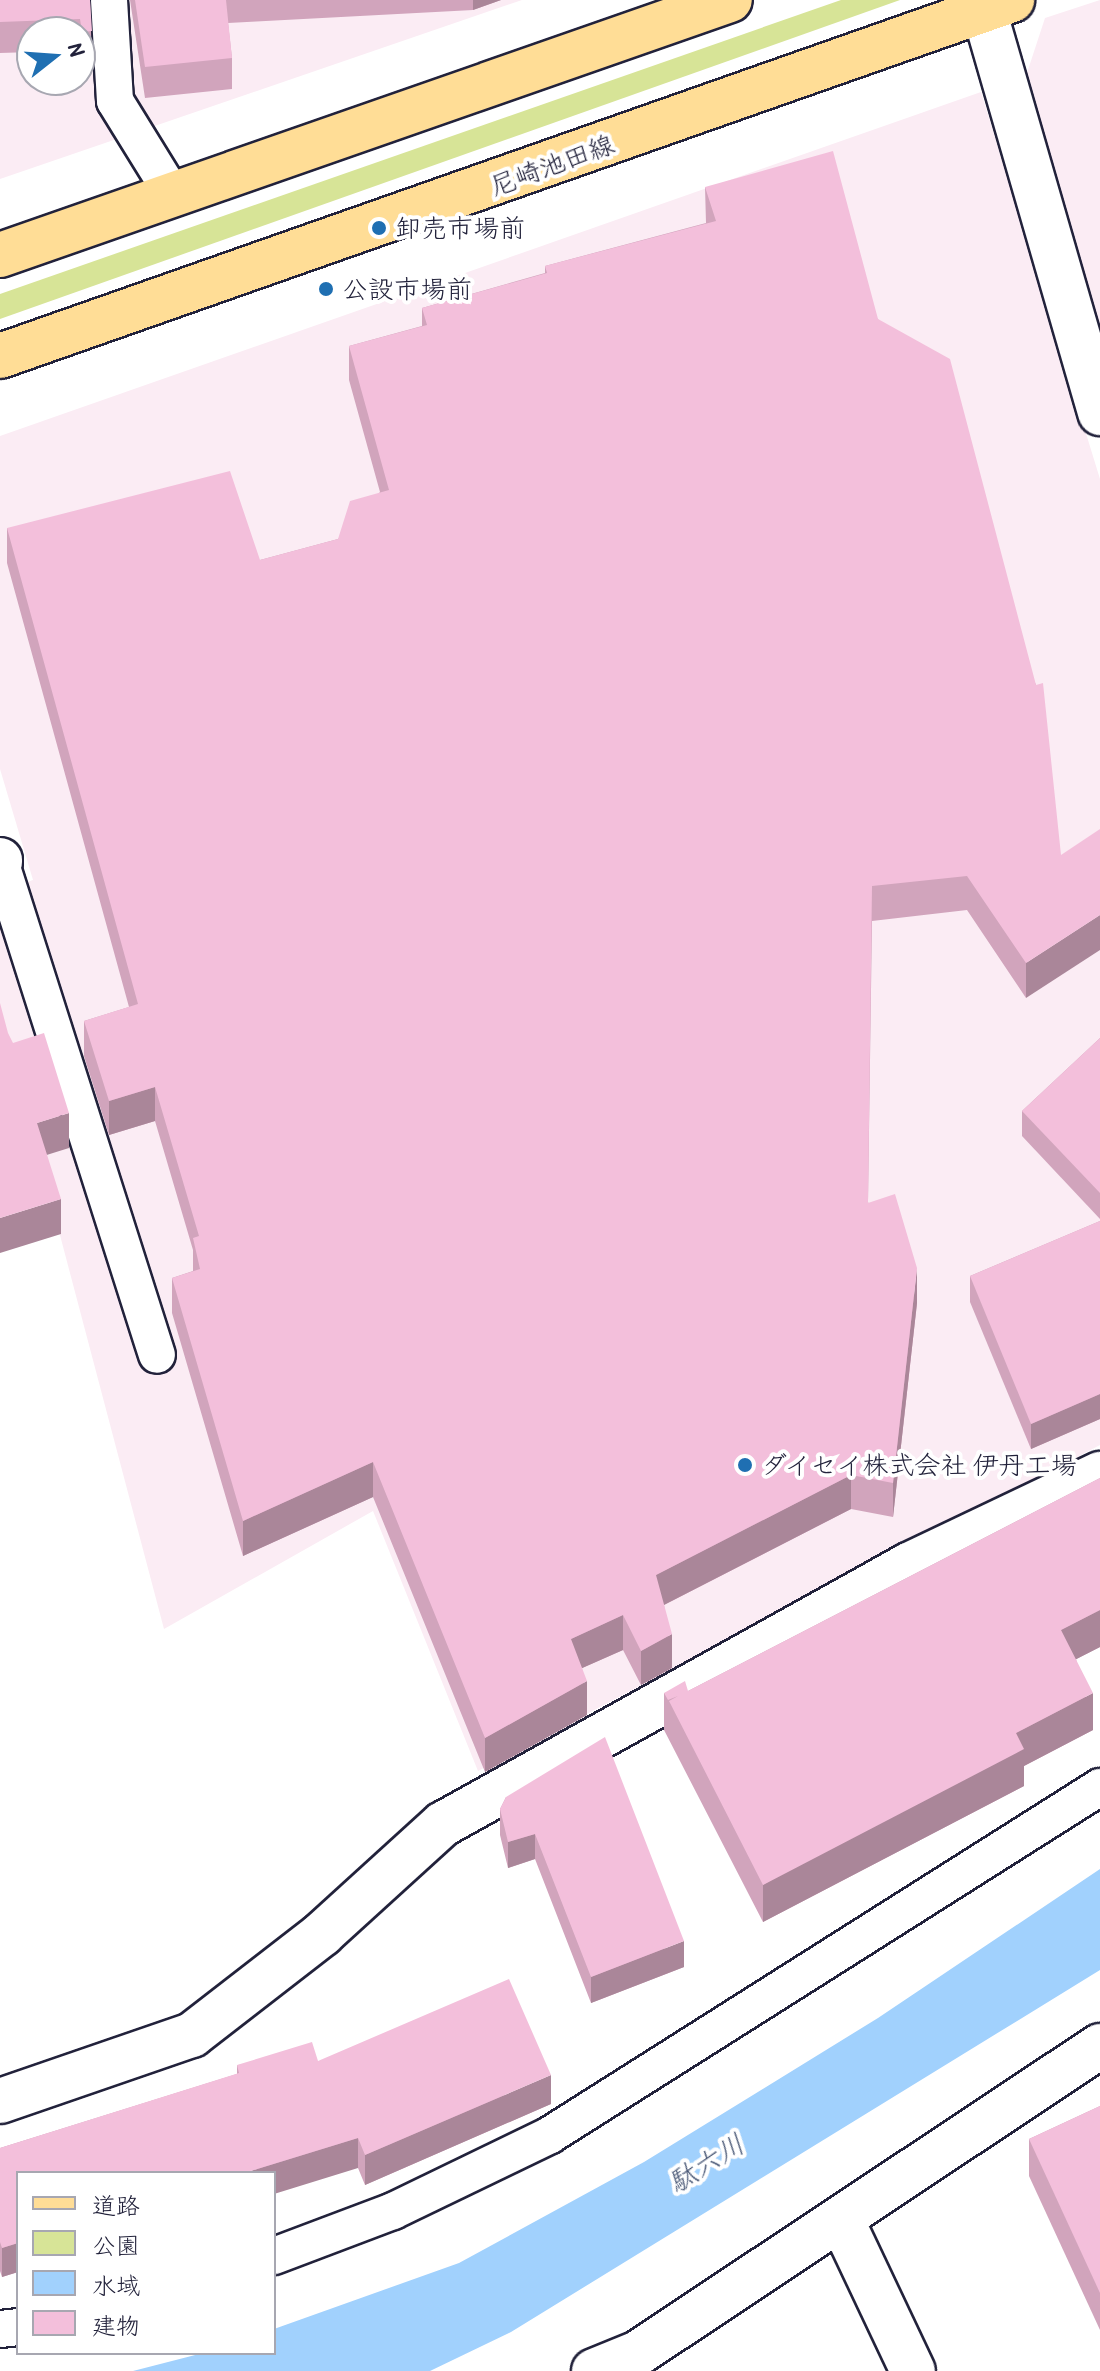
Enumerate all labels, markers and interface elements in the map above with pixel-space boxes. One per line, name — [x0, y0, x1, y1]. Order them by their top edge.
north arrow — [16, 16, 96, 96]
text: N — [61, 40, 93, 60]
street label: 尼崎池田線 — [486, 128, 618, 202]
place label: 卸売市場前 — [395, 212, 525, 244]
marker: 卸売市場前 — [370, 219, 388, 237]
place label: 公設市場前 — [342, 273, 472, 305]
marker: 公設市場前 — [317, 280, 335, 298]
place label: ダイセイ株式会社 伊丹工場 — [761, 1449, 1079, 1481]
marker: ダイセイ株式会社 伊丹工場 — [736, 1456, 754, 1474]
water label: 駄六川 — [661, 2126, 751, 2200]
legend — [16, 2171, 276, 2355]
text: 道路 — [92, 2189, 140, 2221]
text: 公園 — [92, 2229, 140, 2261]
text: 水域 — [92, 2269, 140, 2301]
text: 建物 — [92, 2309, 140, 2341]

